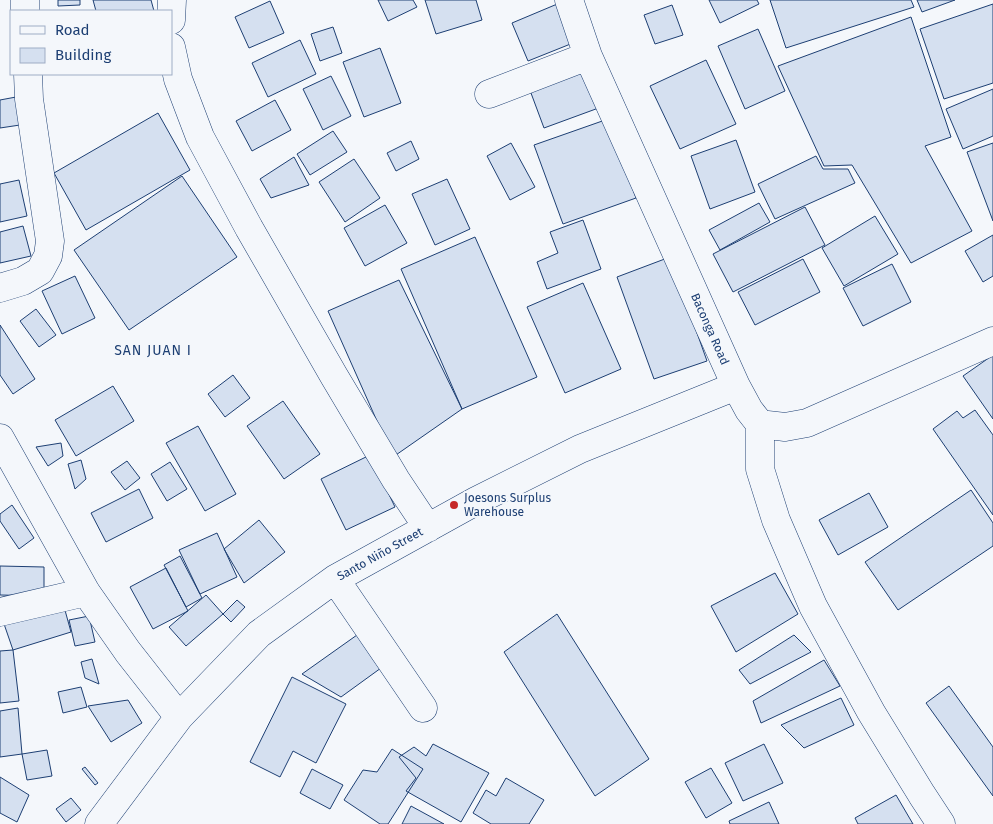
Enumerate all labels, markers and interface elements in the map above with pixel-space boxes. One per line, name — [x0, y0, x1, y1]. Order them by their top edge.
legend — [10, 10, 172, 75]
text: Road — [55, 21, 90, 39]
text: Building — [55, 46, 111, 64]
street label: Baconga Road — [688, 291, 732, 367]
district label: SAN JUAN I — [114, 342, 192, 359]
place label: Joesons Surplus Warehouse — [464, 491, 551, 519]
marker: Joesons Surplus Warehouse — [448, 499, 460, 511]
street label: Santo Niño Street — [335, 524, 426, 583]

